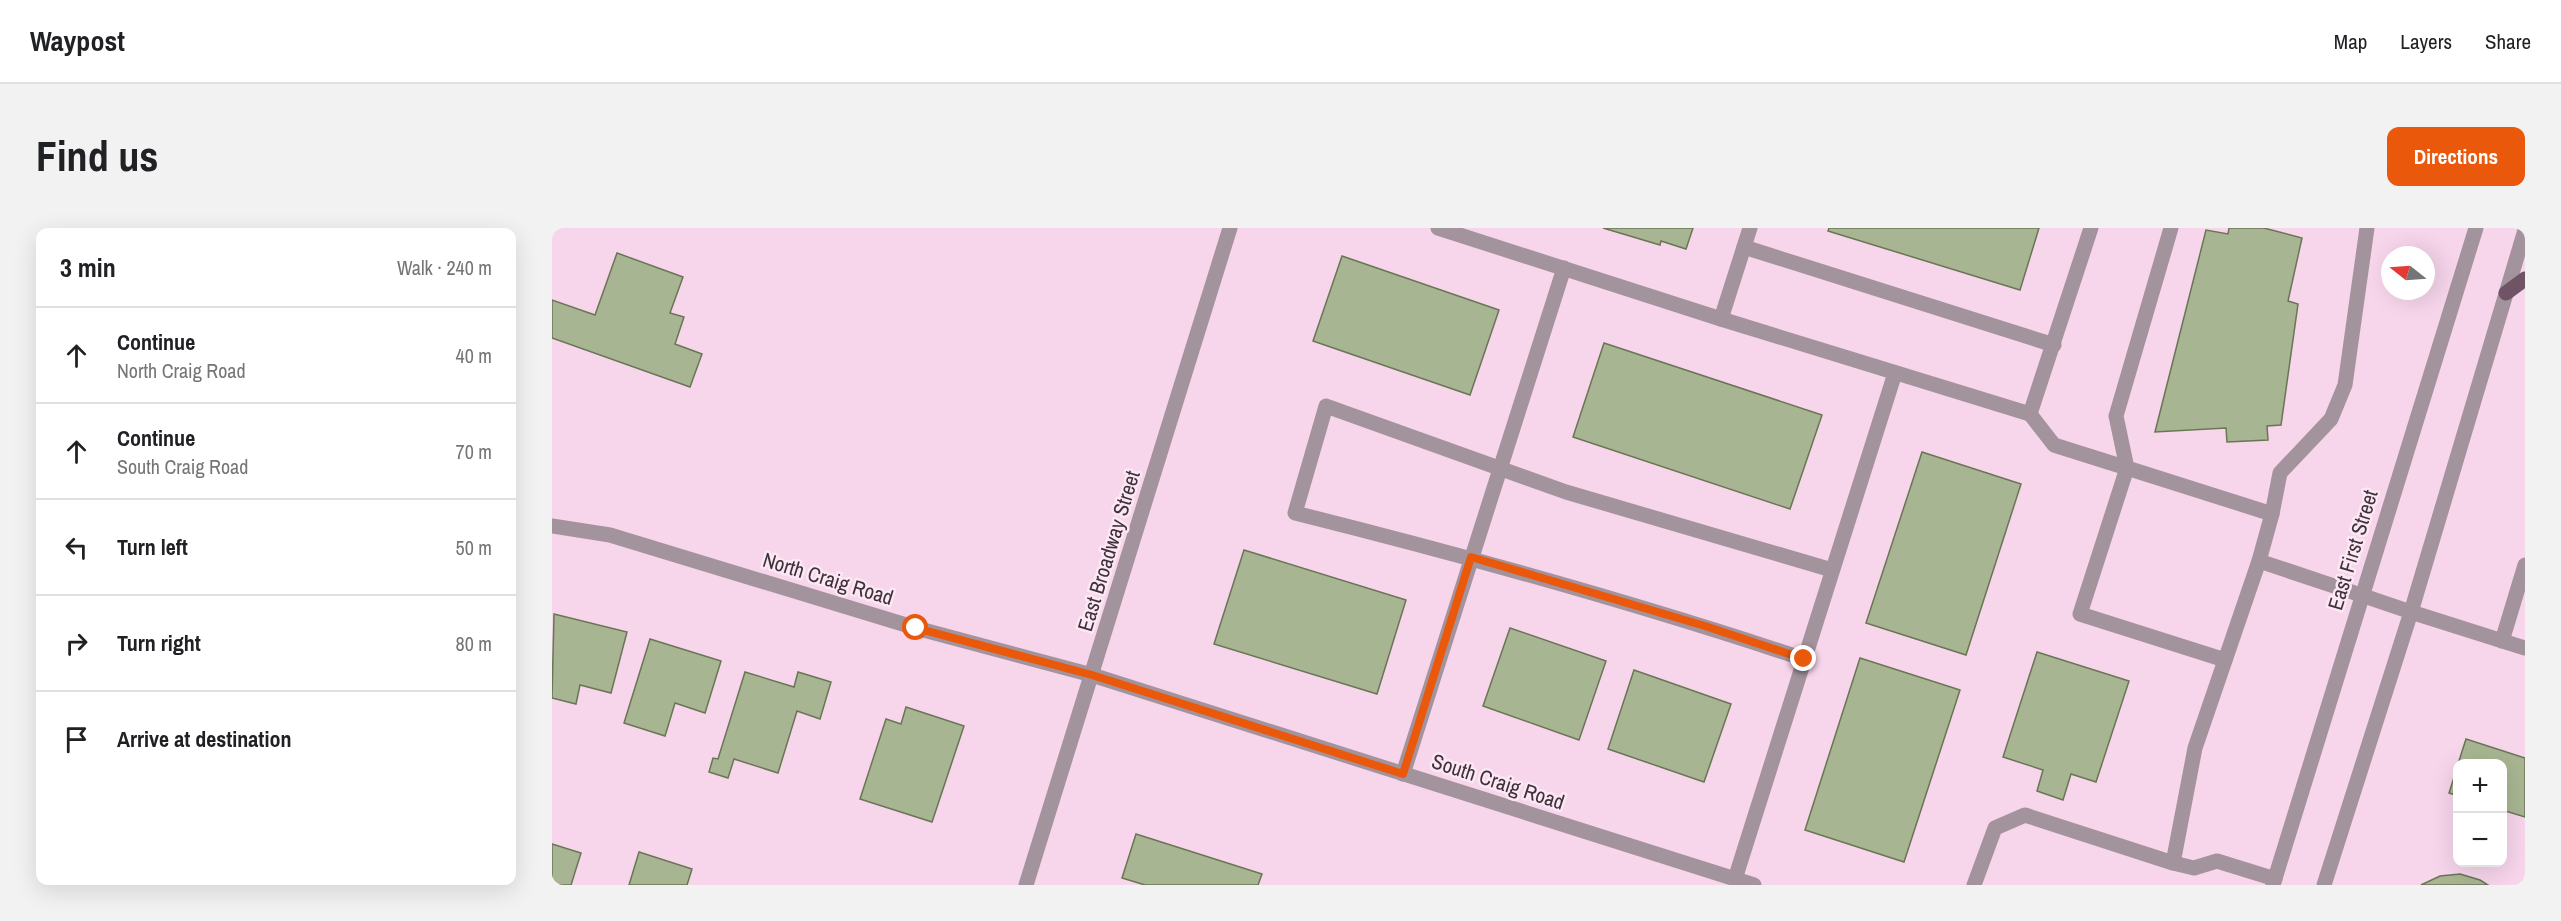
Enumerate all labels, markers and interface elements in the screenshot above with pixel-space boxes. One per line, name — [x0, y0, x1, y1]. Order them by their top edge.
text: Waypost — [30, 22, 125, 60]
text: Map — [2334, 27, 2367, 56]
text: Layers — [2400, 27, 2452, 56]
text: Share — [2485, 27, 2531, 56]
button: Directions — [2387, 127, 2525, 186]
text: Find us — [36, 128, 158, 184]
north arrow — [2381, 246, 2435, 300]
text: 3 min — [60, 250, 116, 285]
text: Walk · 240 m — [397, 254, 492, 281]
text: Continue — [117, 327, 195, 357]
icon: ahead — [60, 339, 93, 372]
text: 40 m — [456, 342, 492, 369]
text: North Craig Road — [117, 357, 246, 384]
text: Continue — [117, 423, 195, 453]
icon: ahead — [60, 435, 93, 468]
text: 70 m — [456, 438, 492, 465]
text: South Craig Road — [117, 453, 248, 480]
street label: East Broadway Street — [1070, 467, 1147, 635]
street label: East First Street — [2320, 486, 2385, 614]
icon: left — [60, 531, 93, 564]
text: Turn left — [117, 532, 188, 562]
text: 50 m — [456, 534, 492, 561]
street label: North Craig Road — [759, 545, 897, 612]
route start — [902, 614, 928, 640]
icon: right — [60, 627, 93, 660]
text: Turn right — [117, 628, 201, 658]
text: 80 m — [456, 630, 492, 657]
route end — [1790, 645, 1816, 671]
icon: arrive — [60, 723, 93, 756]
text: Arrive at destination — [117, 724, 291, 754]
street label: South Craig Road — [1428, 746, 1568, 817]
map controls — [2453, 759, 2507, 867]
button: + — [2453, 759, 2507, 813]
button: − — [2453, 813, 2507, 867]

